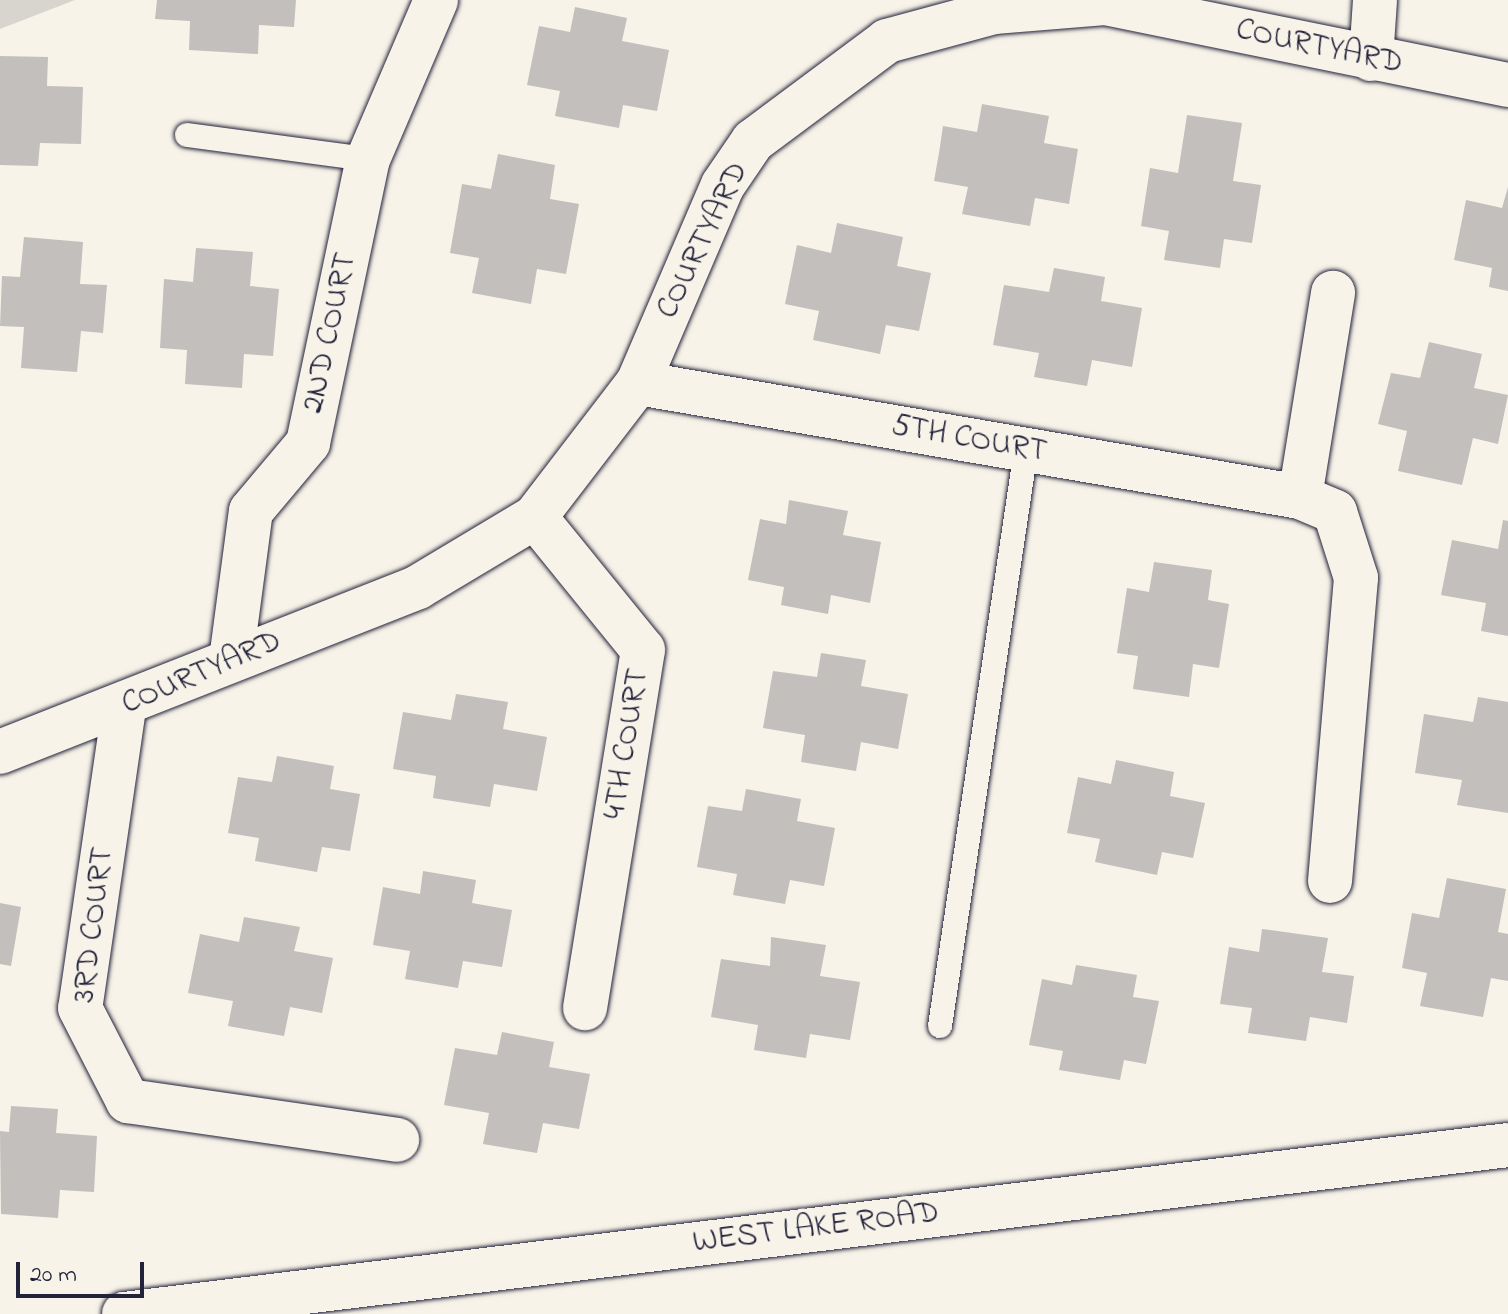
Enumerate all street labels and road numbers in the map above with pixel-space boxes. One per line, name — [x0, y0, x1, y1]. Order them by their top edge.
street label: COURTYARD — [1232, 12, 1406, 84]
street label: COURTYARD — [650, 156, 758, 326]
street label: 2ND COURT — [295, 249, 367, 417]
street label: 5TH COURT — [888, 407, 1050, 473]
street label: COURTYARD — [116, 623, 288, 725]
street label: 4TH COURT — [597, 666, 659, 822]
street label: 3RD COURT — [66, 845, 124, 1005]
street label: WEST LAKE ROAD — [691, 1195, 941, 1263]

